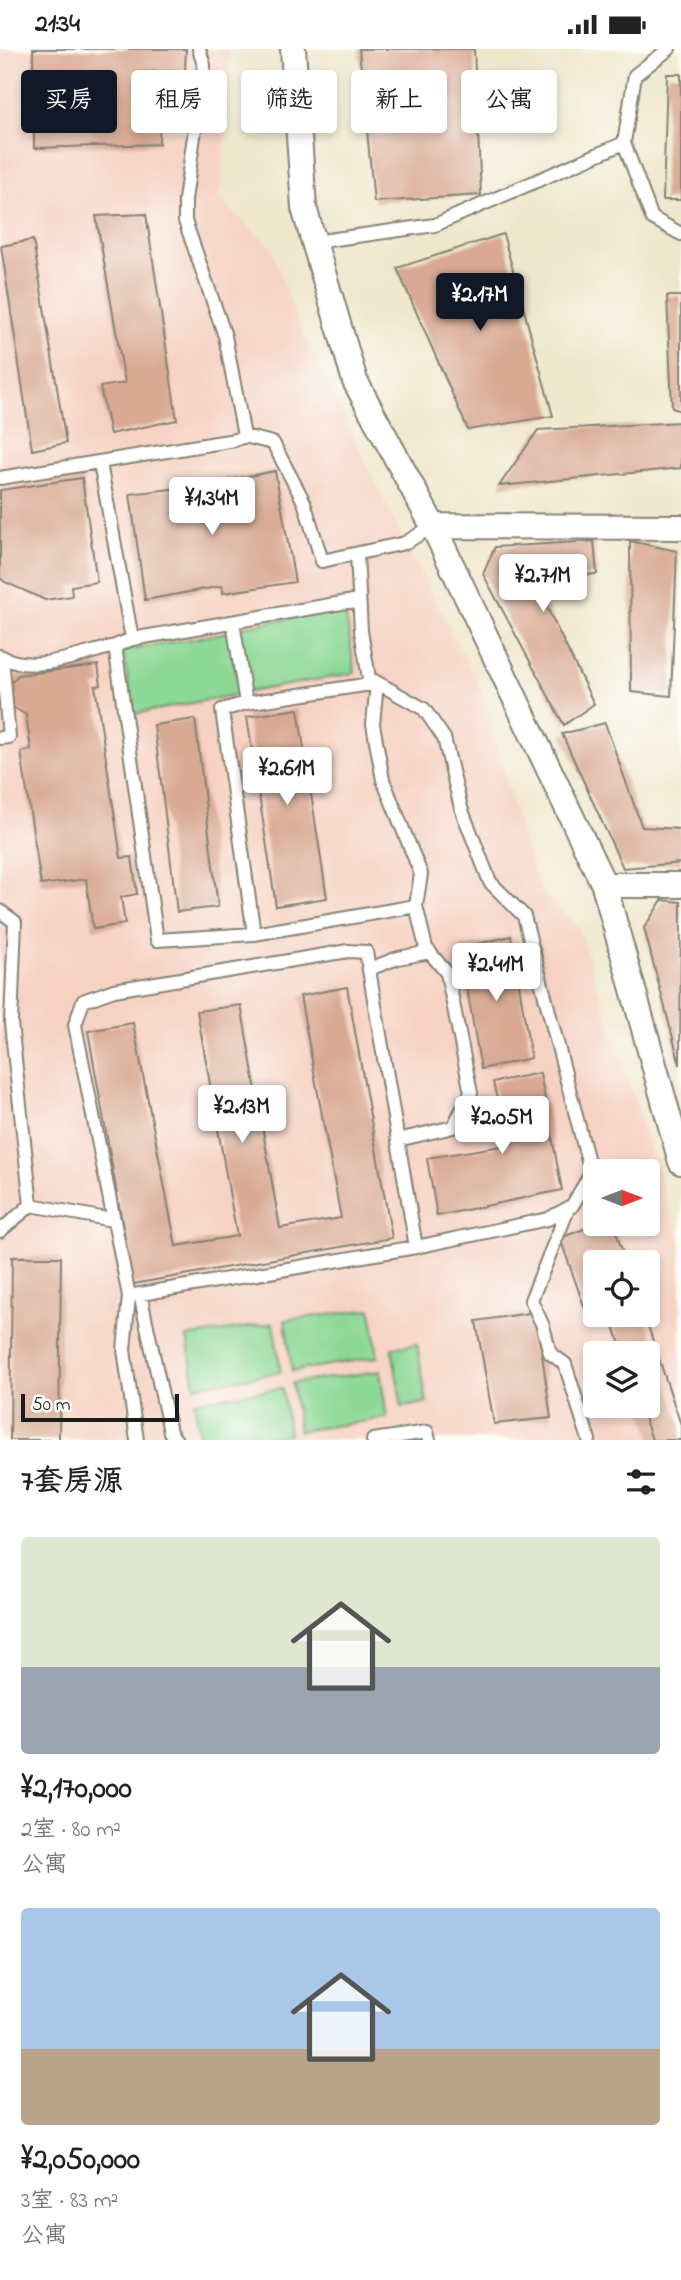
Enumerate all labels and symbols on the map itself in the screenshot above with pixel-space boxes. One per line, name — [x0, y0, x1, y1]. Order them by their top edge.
pin: ¥2.17M — [423, 273, 537, 333]
pin: ¥1.34M — [155, 477, 269, 537]
pin: ¥2.71M — [486, 554, 600, 614]
pin: ¥2.61M — [230, 747, 344, 807]
pin: ¥2.41M — [439, 943, 553, 1003]
pin: ¥2.13M — [185, 1085, 299, 1145]
pin: ¥2.05M — [445, 1097, 559, 1156]
north arrow — [583, 1159, 660, 1235]
scale bar — [21, 1391, 178, 1423]

